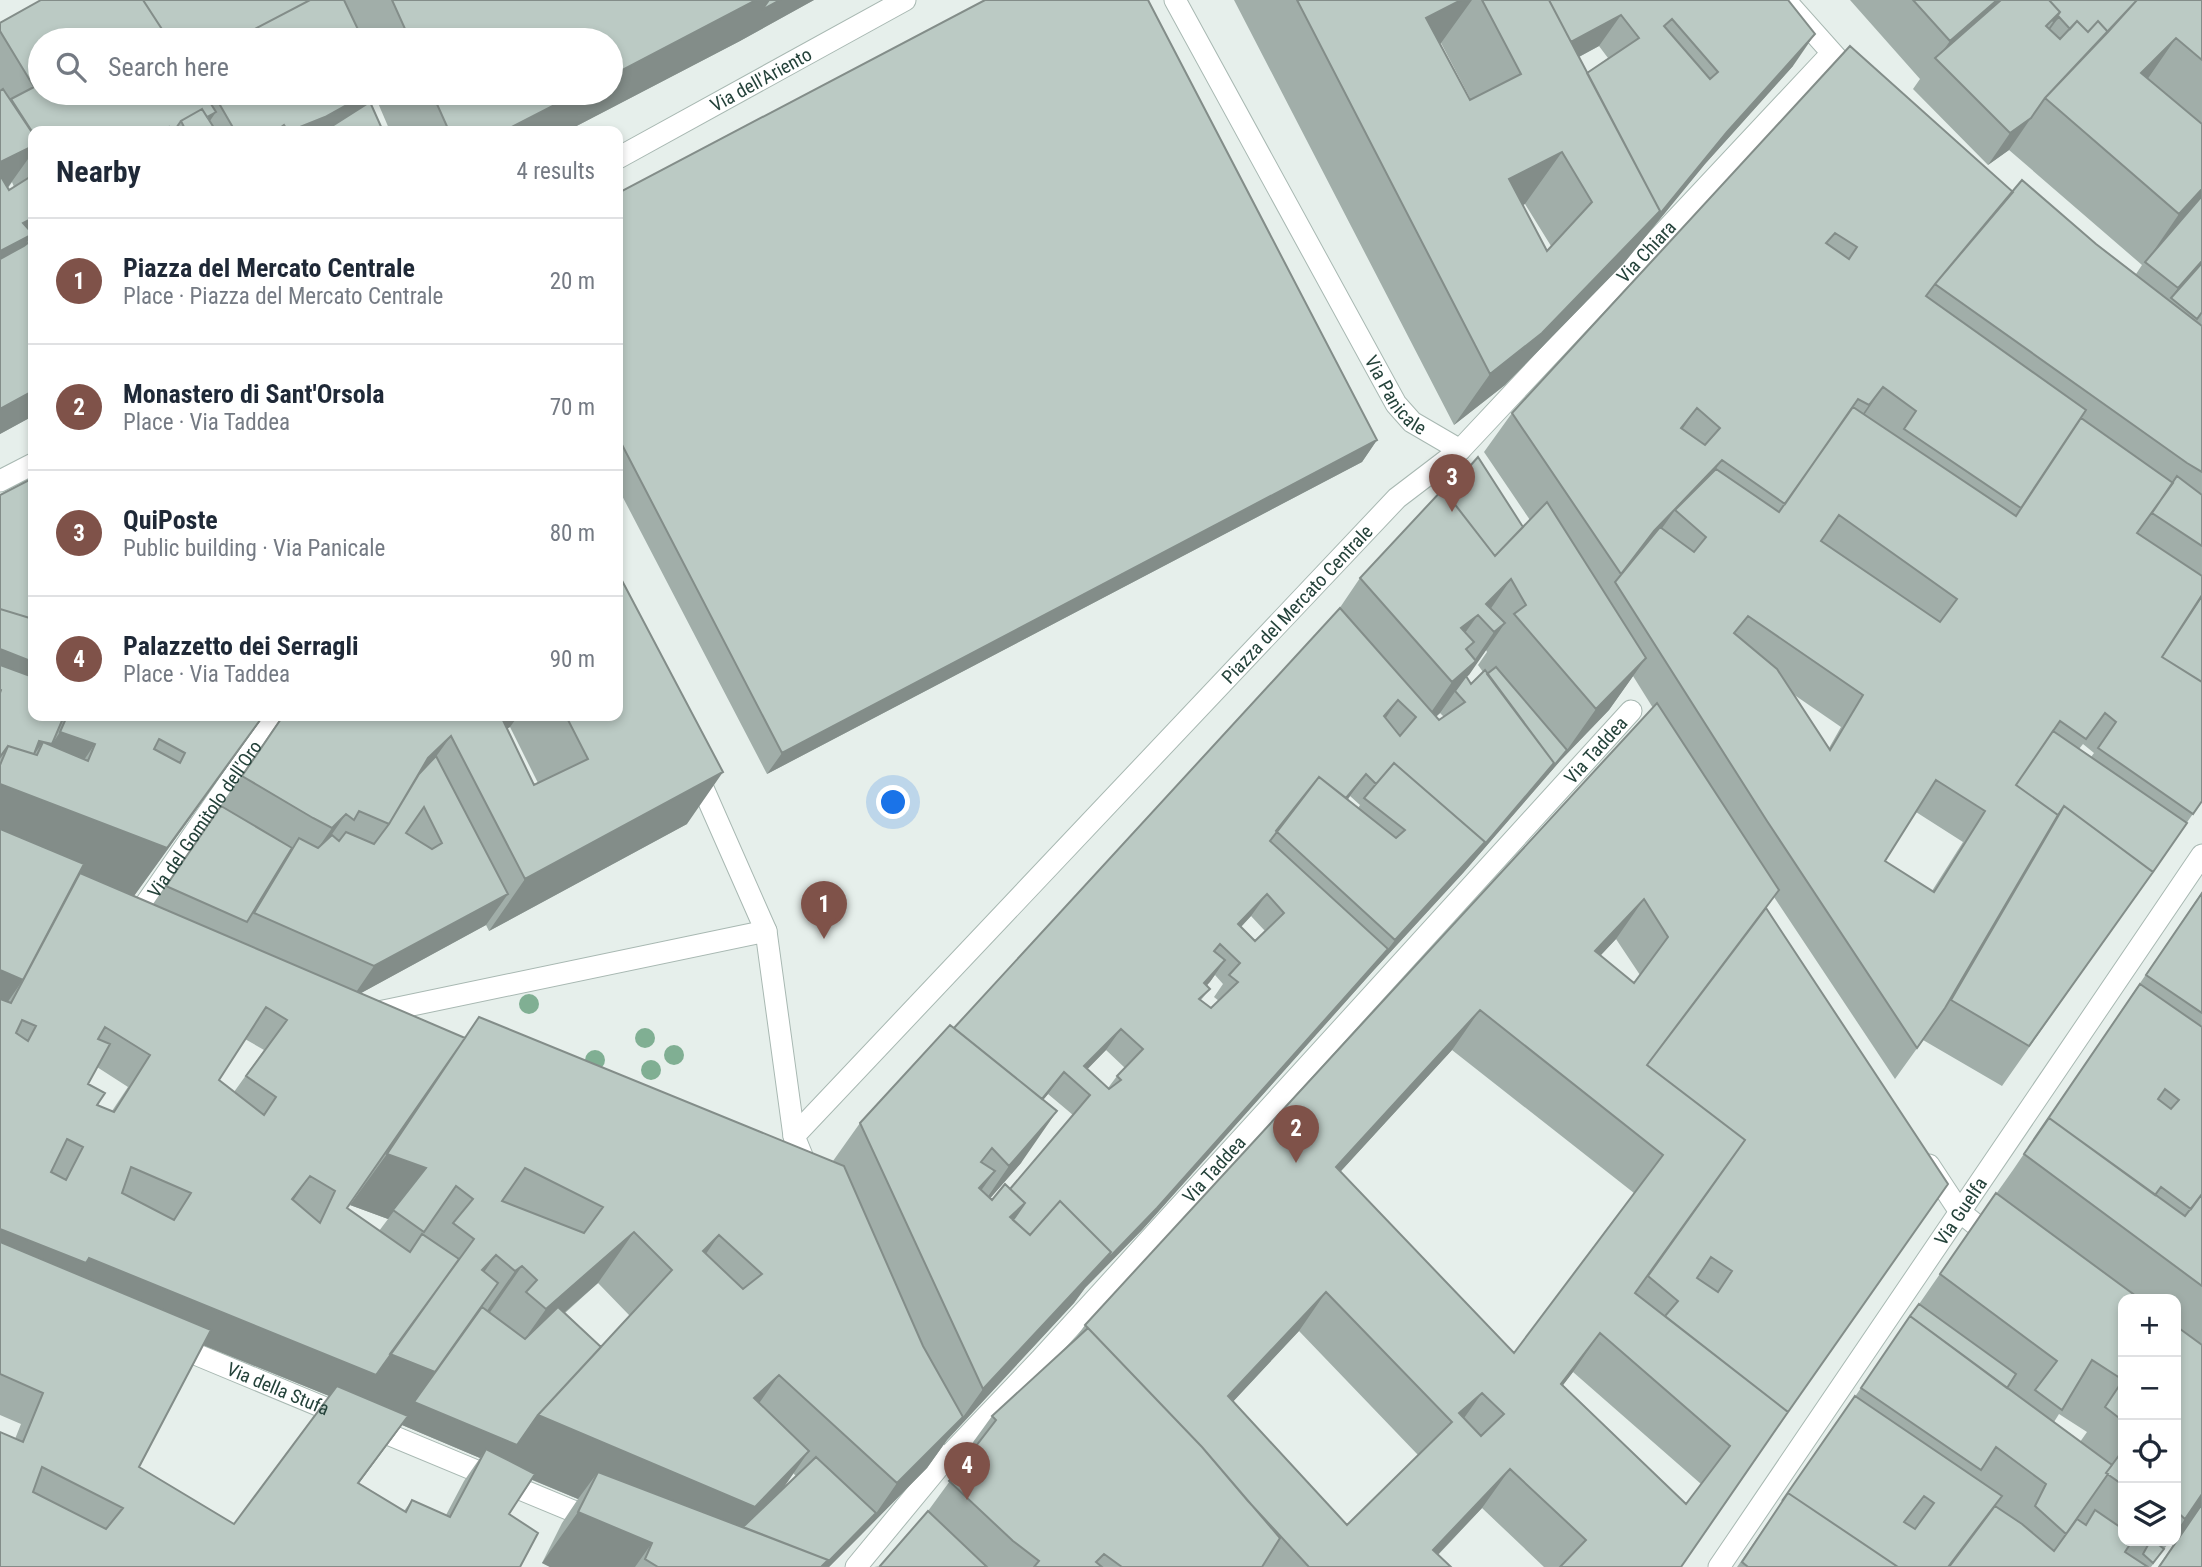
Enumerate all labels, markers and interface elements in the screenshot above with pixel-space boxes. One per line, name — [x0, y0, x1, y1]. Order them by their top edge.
search box — [28, 28, 623, 105]
street label: Via dell'Ariento — [706, 42, 815, 116]
icon: search — [52, 48, 90, 86]
text: Search here — [108, 52, 229, 82]
text: Nearby — [56, 154, 141, 189]
text: 4 results — [517, 158, 595, 185]
street label: Via Chiara — [1611, 216, 1681, 287]
text: Piazza del Mercato Centrale — [123, 253, 415, 283]
text: 1 — [73, 268, 85, 295]
text: 20 m — [550, 268, 595, 295]
text: Place · Piazza del Mercato Centrale — [123, 283, 443, 310]
street label: Via Panicale — [1360, 351, 1431, 439]
text: Monastero di Sant'Orsola — [123, 379, 385, 409]
text: 2 — [73, 394, 85, 421]
text: 70 m — [550, 394, 595, 421]
text: Place · Via Taddea — [123, 409, 290, 436]
pin: 3 — [1429, 454, 1475, 512]
text: QuiPoste — [123, 505, 218, 535]
text: 3 — [73, 520, 85, 547]
text: 80 m — [550, 520, 595, 547]
street label: Piazza del Mercato Centrale — [1216, 520, 1377, 688]
text: Public building · Via Panicale — [123, 535, 385, 562]
text: Palazzetto dei Serragli — [123, 631, 359, 661]
text: 4 — [73, 646, 85, 673]
text: 90 m — [550, 646, 595, 673]
text: Place · Via Taddea — [123, 661, 290, 688]
street label: Via Taddea — [1559, 712, 1632, 788]
street label: Via del Gomitolo dell'Oro — [142, 736, 266, 902]
your location — [876, 785, 910, 819]
pin: 1 — [801, 881, 847, 939]
pin: 2 — [1273, 1105, 1319, 1163]
street label: Via Taddea — [1177, 1131, 1250, 1208]
street label: Via Guelfa — [1929, 1173, 1992, 1250]
map controls — [2118, 1294, 2181, 1546]
button: + — [2118, 1294, 2181, 1357]
street label: Via della Stufa — [223, 1357, 333, 1420]
button: − — [2118, 1357, 2181, 1420]
button: locate — [2118, 1420, 2181, 1483]
pin: 4 — [944, 1442, 990, 1500]
button: layers — [2118, 1483, 2181, 1546]

